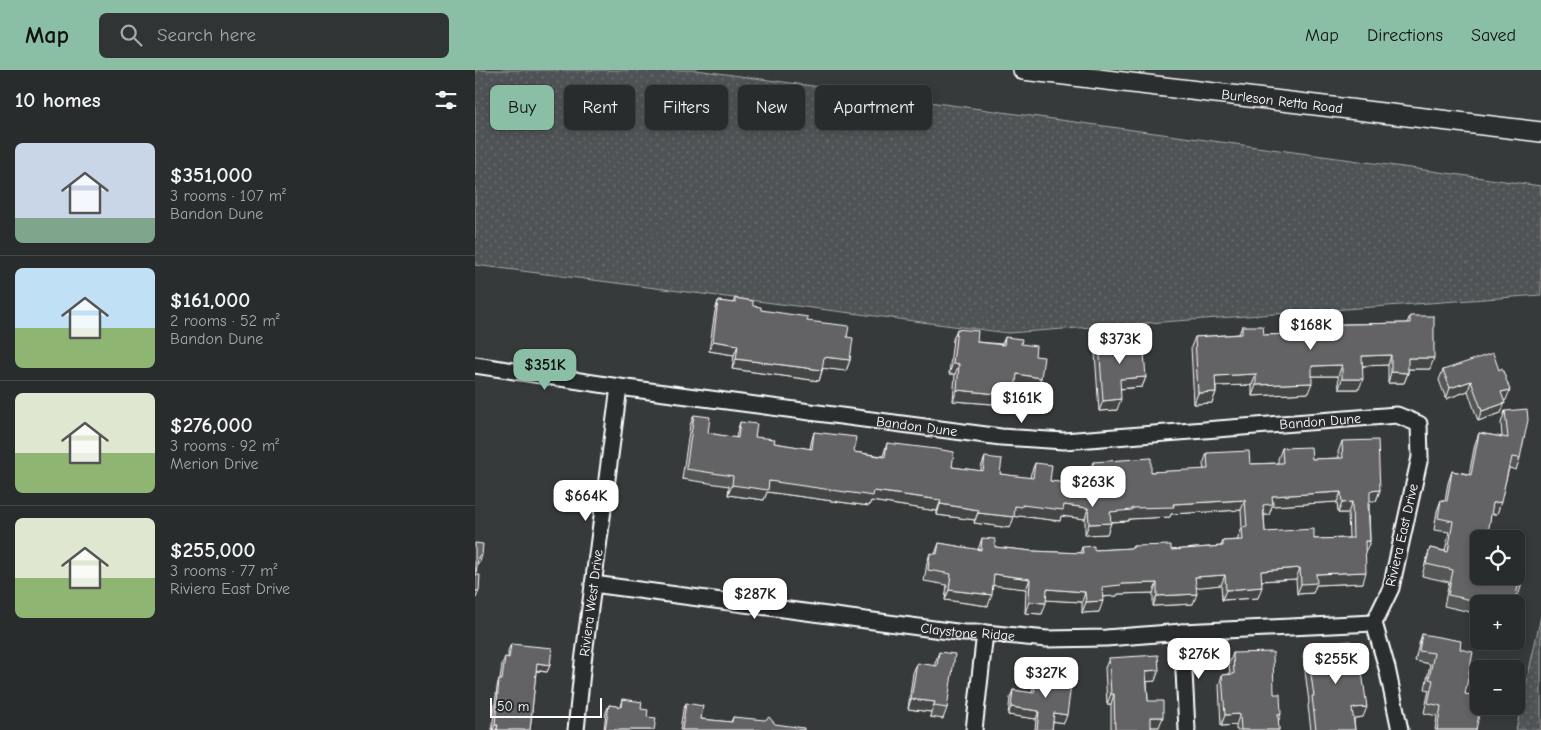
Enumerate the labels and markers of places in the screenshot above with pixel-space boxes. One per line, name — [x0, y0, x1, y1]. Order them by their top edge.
pin: $168K — [1276, 308, 1346, 351]
pin: $373K — [1085, 322, 1155, 365]
pin: $351K — [510, 348, 580, 391]
pin: $161K — [987, 382, 1057, 424]
pin: $263K — [1058, 466, 1128, 508]
pin: $664K — [551, 480, 621, 522]
pin: $287K — [720, 578, 790, 620]
pin: $276K — [1164, 638, 1234, 680]
pin: $255K — [1301, 642, 1371, 685]
pin: $327K — [1011, 656, 1081, 699]

